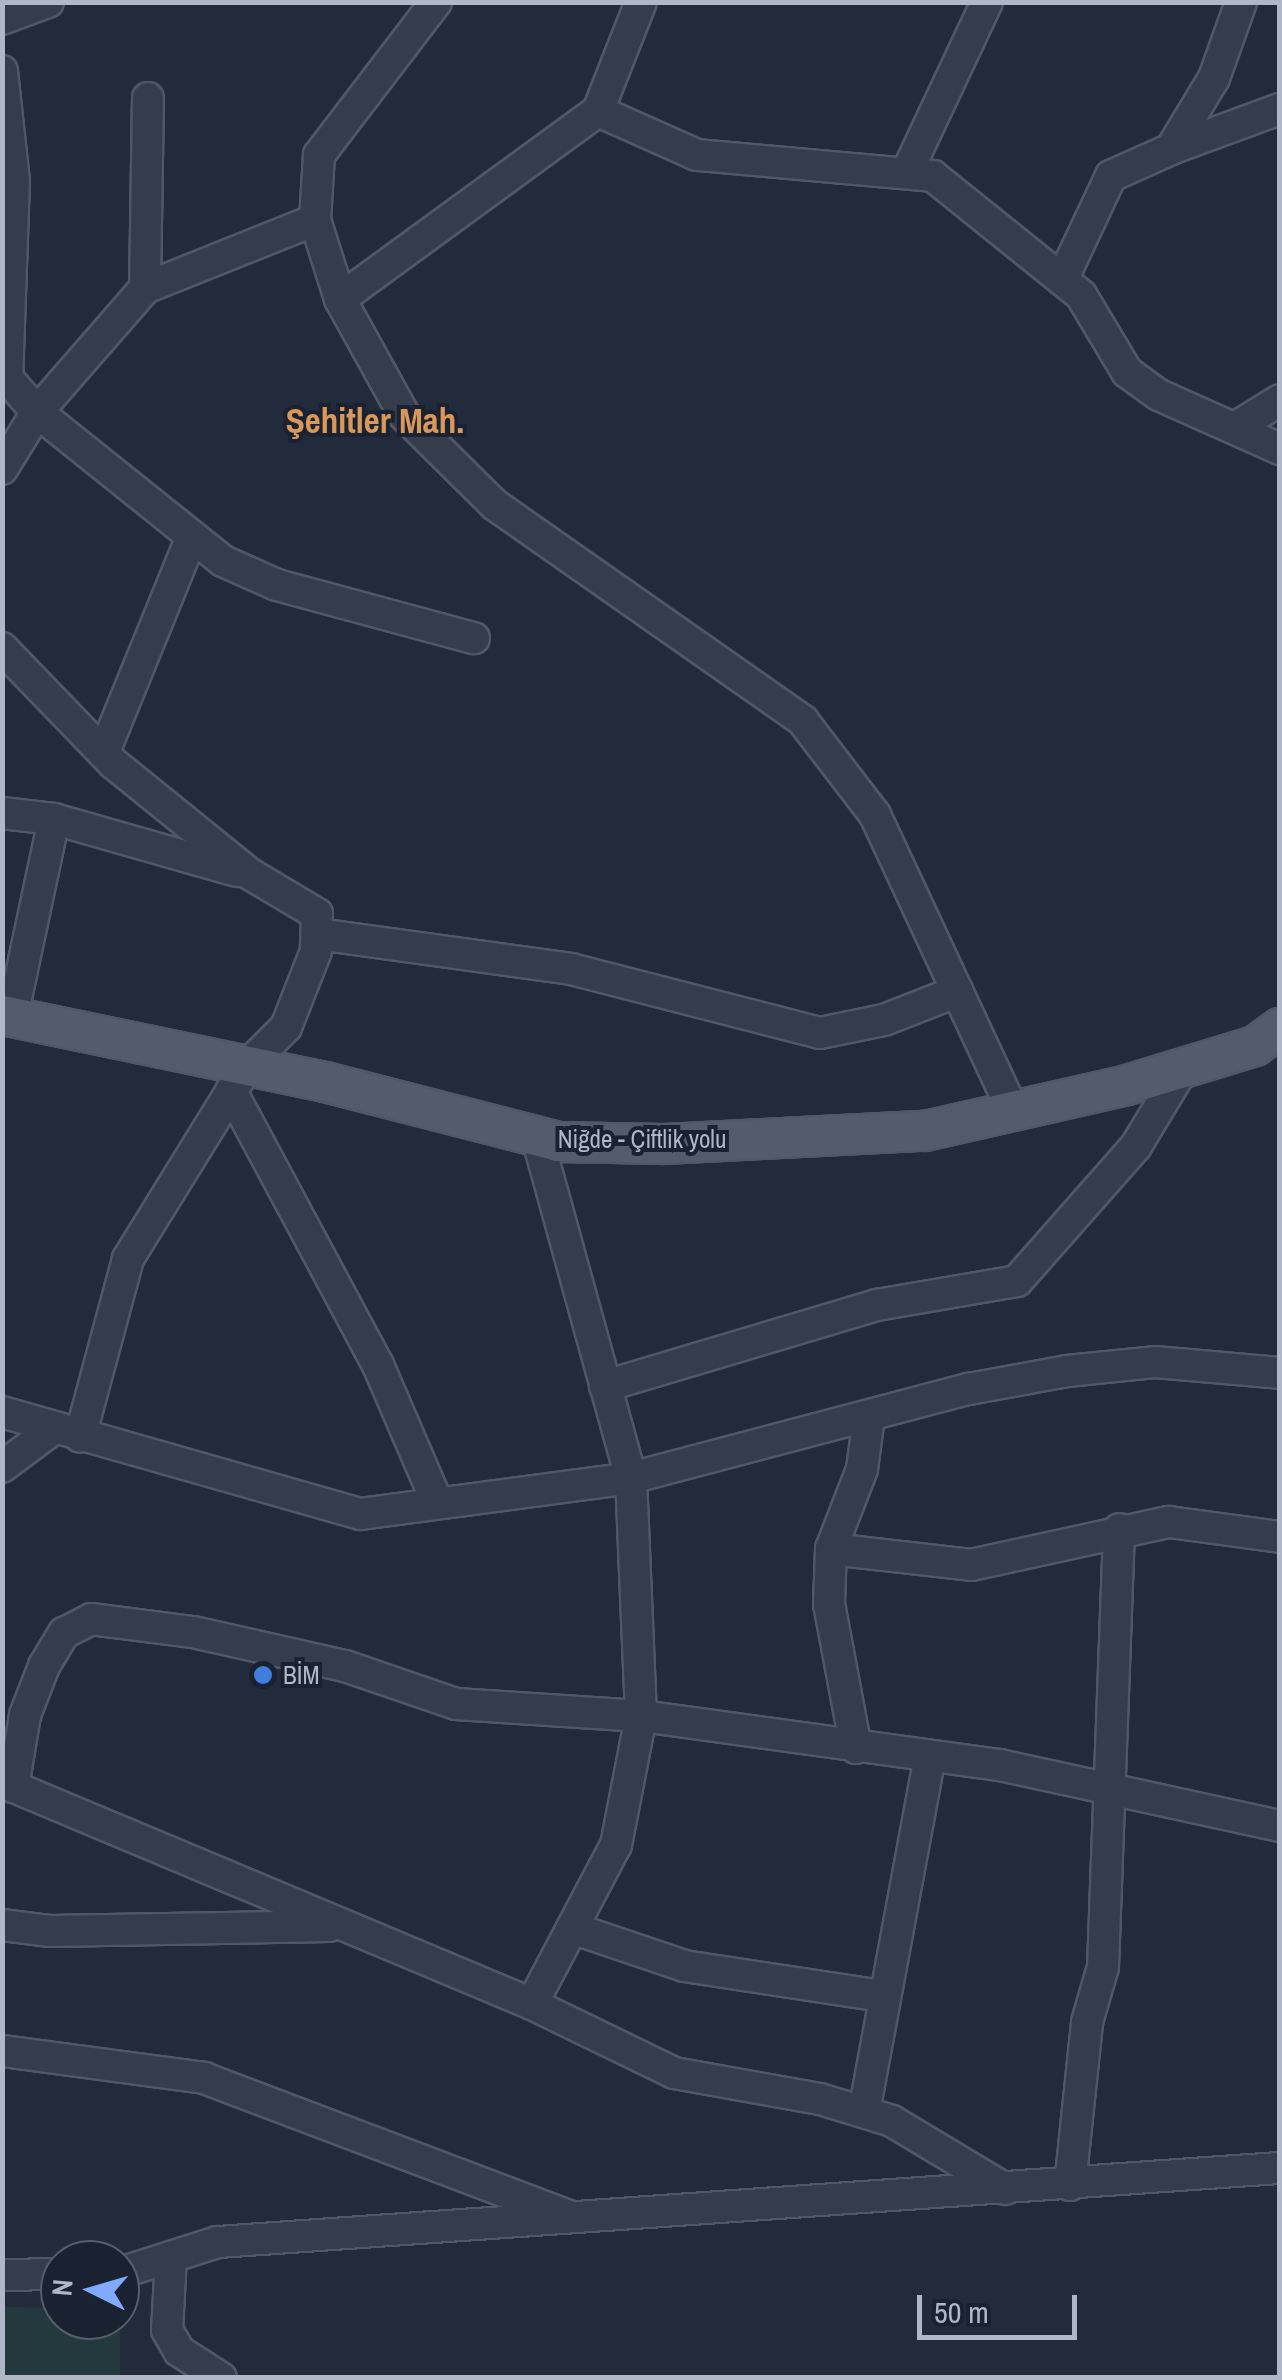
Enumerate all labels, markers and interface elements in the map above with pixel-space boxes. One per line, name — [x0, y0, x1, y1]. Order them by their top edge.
district label: Şehitler Mah. — [286, 400, 464, 442]
street label: Niğde - Çiftlik yolu — [558, 1124, 726, 1154]
place label: BİM — [283, 1660, 319, 1690]
marker: BİM — [252, 1664, 274, 1686]
north arrow — [40, 2240, 140, 2340]
scale bar — [922, 2275, 1082, 2337]
text: N — [42, 2278, 82, 2297]
text: 50 m — [934, 2292, 989, 2332]

